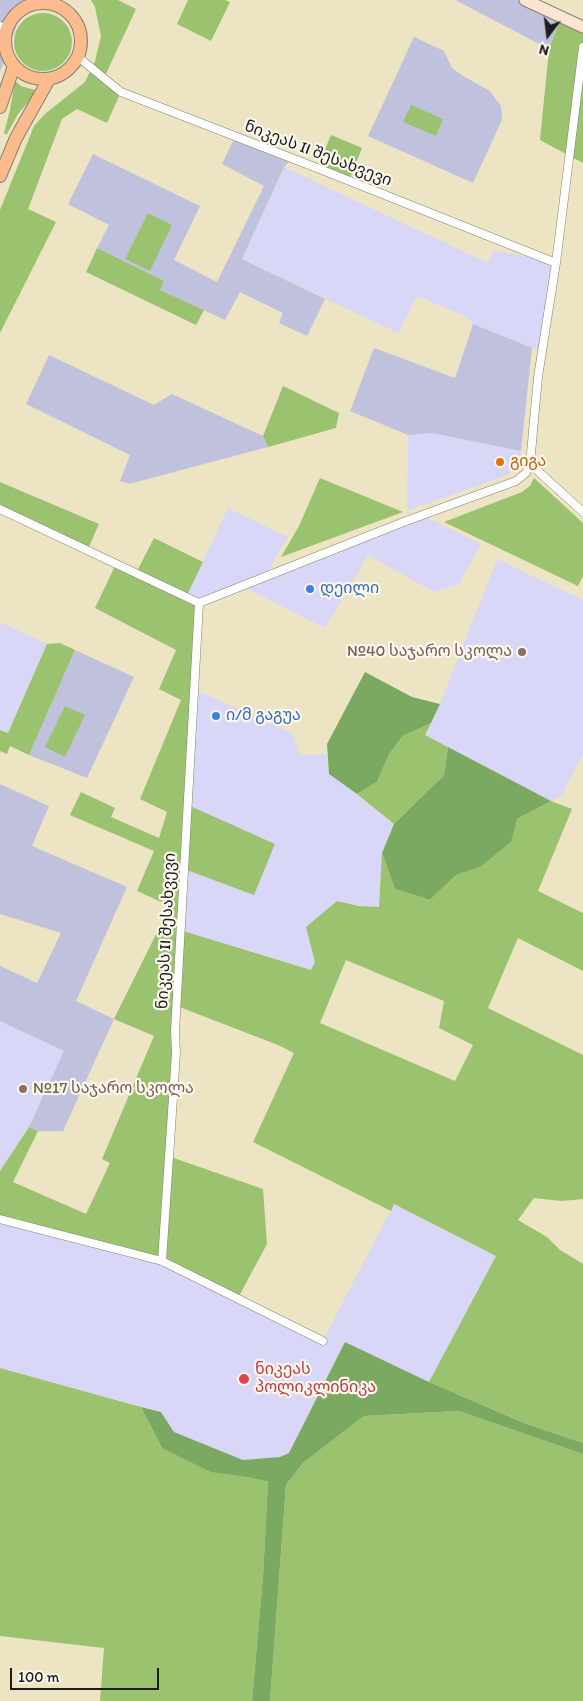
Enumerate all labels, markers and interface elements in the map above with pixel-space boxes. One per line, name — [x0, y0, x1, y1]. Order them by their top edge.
north arrow — [523, 10, 573, 60]
text: N — [537, 41, 551, 59]
street label: ნიკეას II შესახვევი — [241, 117, 395, 191]
place label: გიგა — [510, 452, 546, 472]
marker: გიგა — [494, 456, 506, 468]
place label: დეილი — [320, 579, 379, 599]
marker: დეილი — [304, 583, 316, 595]
place label: №40 საჯარო სკოლა — [347, 642, 512, 662]
marker: №40 საჯარო სკოლა — [516, 646, 528, 658]
place label: ი/მ გაგუა — [226, 706, 301, 726]
marker: ი/მ გაგუა — [210, 710, 222, 722]
street label: ნიკეას II შესახვევი — [153, 852, 181, 1010]
place label: №17 საჯარო სკოლა — [33, 1079, 194, 1099]
marker: №17 საჯარო სკოლა — [17, 1083, 29, 1095]
place label: ნიკეას პოლიკლინიკა — [255, 1360, 376, 1398]
marker: ნიკეას პოლიკლინიკა — [237, 1372, 251, 1386]
scale bar — [12, 1658, 161, 1690]
text: 100 m — [18, 1668, 59, 1686]

